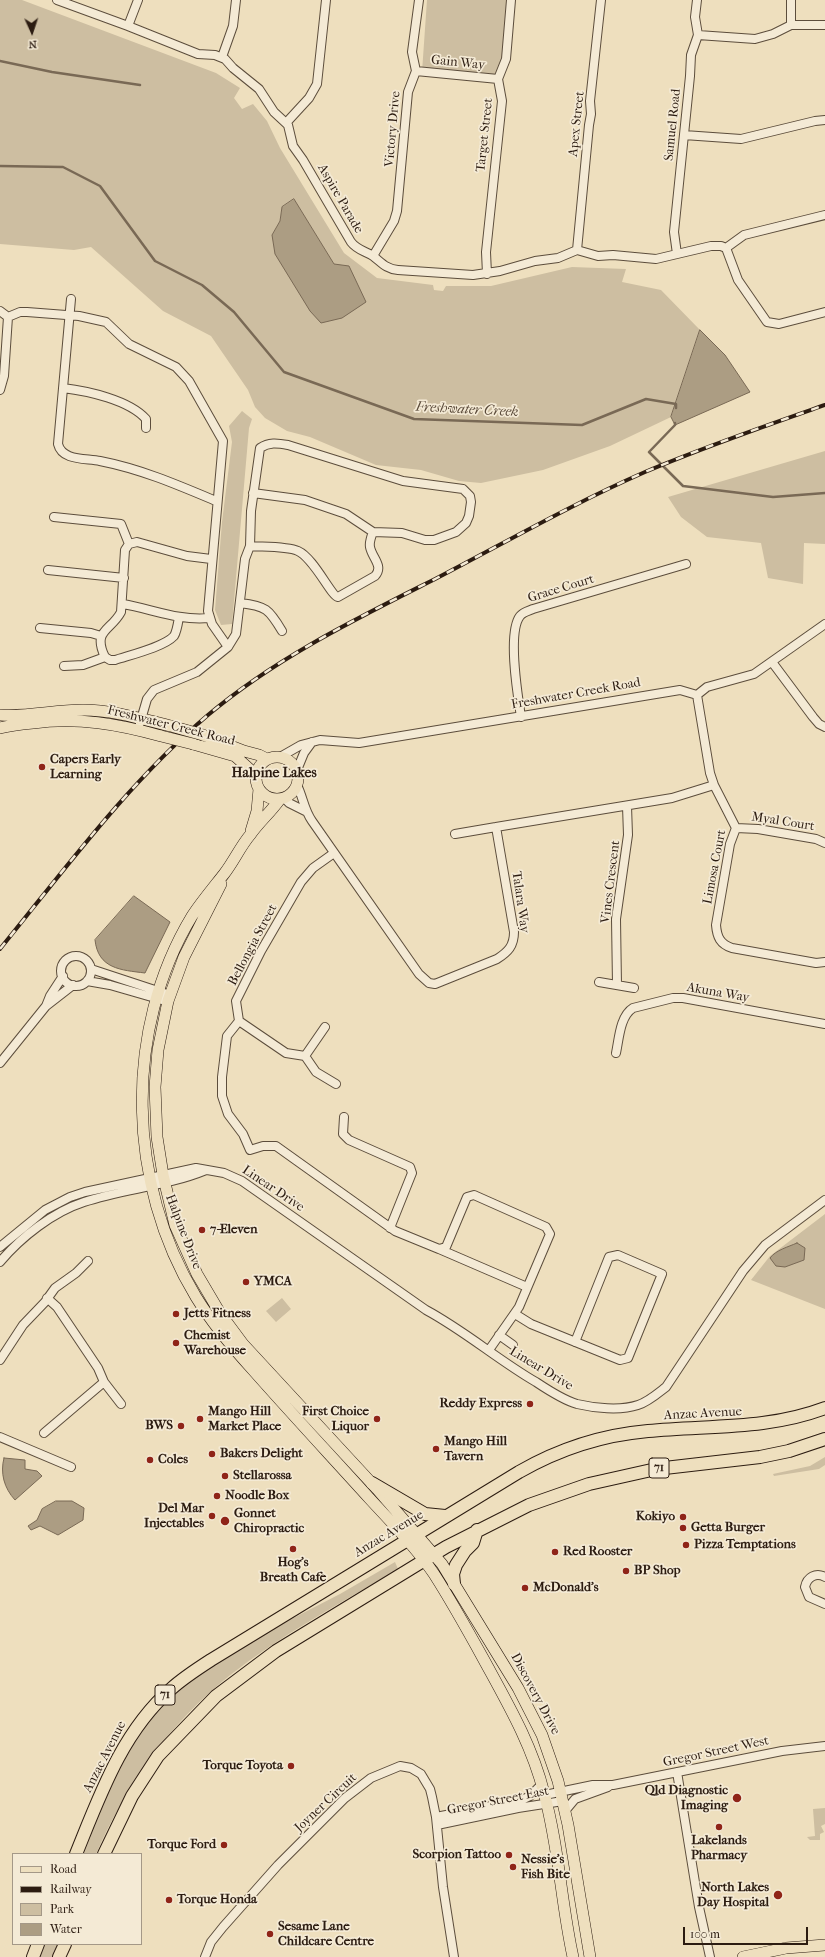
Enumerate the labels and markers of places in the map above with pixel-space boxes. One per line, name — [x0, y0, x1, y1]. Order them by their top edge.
place label: Capers Early Learning — [50, 752, 121, 783]
marker: Capers Early Learning — [37, 762, 47, 772]
place label: 7-Eleven — [210, 1222, 258, 1238]
marker: 7-Eleven — [197, 1225, 207, 1235]
place label: YMCA — [254, 1274, 292, 1290]
marker: YMCA — [241, 1277, 251, 1287]
place label: Jetts Fitness — [184, 1306, 251, 1322]
marker: Jetts Fitness — [171, 1309, 181, 1319]
place label: Chemist Warehouse — [184, 1328, 246, 1359]
marker: Chemist Warehouse — [171, 1338, 181, 1348]
place label: Reddy Express — [439, 1396, 522, 1412]
marker: Reddy Express — [525, 1399, 535, 1409]
place label: Mango Hill Market Place — [208, 1404, 281, 1435]
place label: First Choice Liquor — [302, 1404, 369, 1435]
marker: Mango Hill Market Place — [195, 1414, 205, 1424]
marker: First Choice Liquor — [372, 1414, 382, 1424]
place label: BWS — [145, 1418, 173, 1434]
marker: BWS — [176, 1421, 186, 1431]
place label: Mango Hill Tavern — [444, 1434, 507, 1465]
marker: Mango Hill Tavern — [431, 1444, 441, 1454]
place label: Bakers Delight — [220, 1446, 303, 1462]
marker: Bakers Delight — [207, 1449, 217, 1459]
place label: Coles — [158, 1452, 188, 1468]
marker: Coles — [145, 1455, 155, 1465]
place label: Stellarossa — [233, 1468, 292, 1484]
marker: Stellarossa — [220, 1471, 230, 1481]
place label: Noodle Box — [225, 1488, 289, 1504]
marker: Noodle Box — [212, 1491, 222, 1501]
place label: Del Mar Injectables — [144, 1501, 204, 1532]
place label: Gonnet Chiropractic — [234, 1506, 304, 1537]
place label: Kokiyo — [636, 1509, 675, 1525]
marker: Del Mar Injectables — [207, 1511, 217, 1521]
marker: Kokiyo — [678, 1512, 688, 1522]
marker: Gonnet Chiropractic — [219, 1515, 231, 1527]
place label: Getta Burger — [691, 1520, 765, 1536]
marker: Getta Burger — [678, 1523, 688, 1533]
place label: Pizza Temptations — [694, 1537, 796, 1553]
marker: Pizza Temptations — [681, 1540, 691, 1550]
marker: Hog's Breath Cafe — [288, 1544, 298, 1554]
place label: Red Rooster — [563, 1544, 632, 1560]
marker: Red Rooster — [550, 1547, 560, 1557]
place label: Hog's Breath Cafe — [260, 1555, 326, 1586]
place label: BP Shop — [634, 1563, 681, 1579]
marker: BP Shop — [621, 1566, 631, 1576]
place label: McDonald's — [533, 1580, 598, 1596]
marker: McDonald's — [520, 1583, 530, 1593]
place label: Torque Toyota — [203, 1758, 283, 1774]
marker: Torque Toyota — [286, 1761, 296, 1771]
place label: Qld Diagnostic Imaging — [645, 1783, 728, 1814]
marker: Qld Diagnostic Imaging — [731, 1792, 743, 1804]
marker: Lakelands Pharmacy — [714, 1822, 724, 1832]
place label: Lakelands Pharmacy — [691, 1833, 747, 1864]
place label: Torque Ford — [147, 1837, 216, 1853]
marker: Torque Ford — [219, 1840, 229, 1850]
place label: Scorpion Tattoo — [412, 1847, 501, 1863]
marker: Scorpion Tattoo — [504, 1850, 514, 1860]
place label: Nessie's Fish Bite — [521, 1852, 570, 1883]
marker: Nessie's Fish Bite — [508, 1862, 518, 1872]
place label: North Lakes Day Hospital — [697, 1880, 769, 1911]
marker: North Lakes Day Hospital — [772, 1889, 784, 1901]
place label: Torque Honda — [177, 1892, 257, 1908]
marker: Torque Honda — [164, 1895, 174, 1905]
place label: Sesame Lane Childcare Centre — [278, 1919, 374, 1950]
marker: Sesame Lane Childcare Centre — [265, 1929, 275, 1939]

